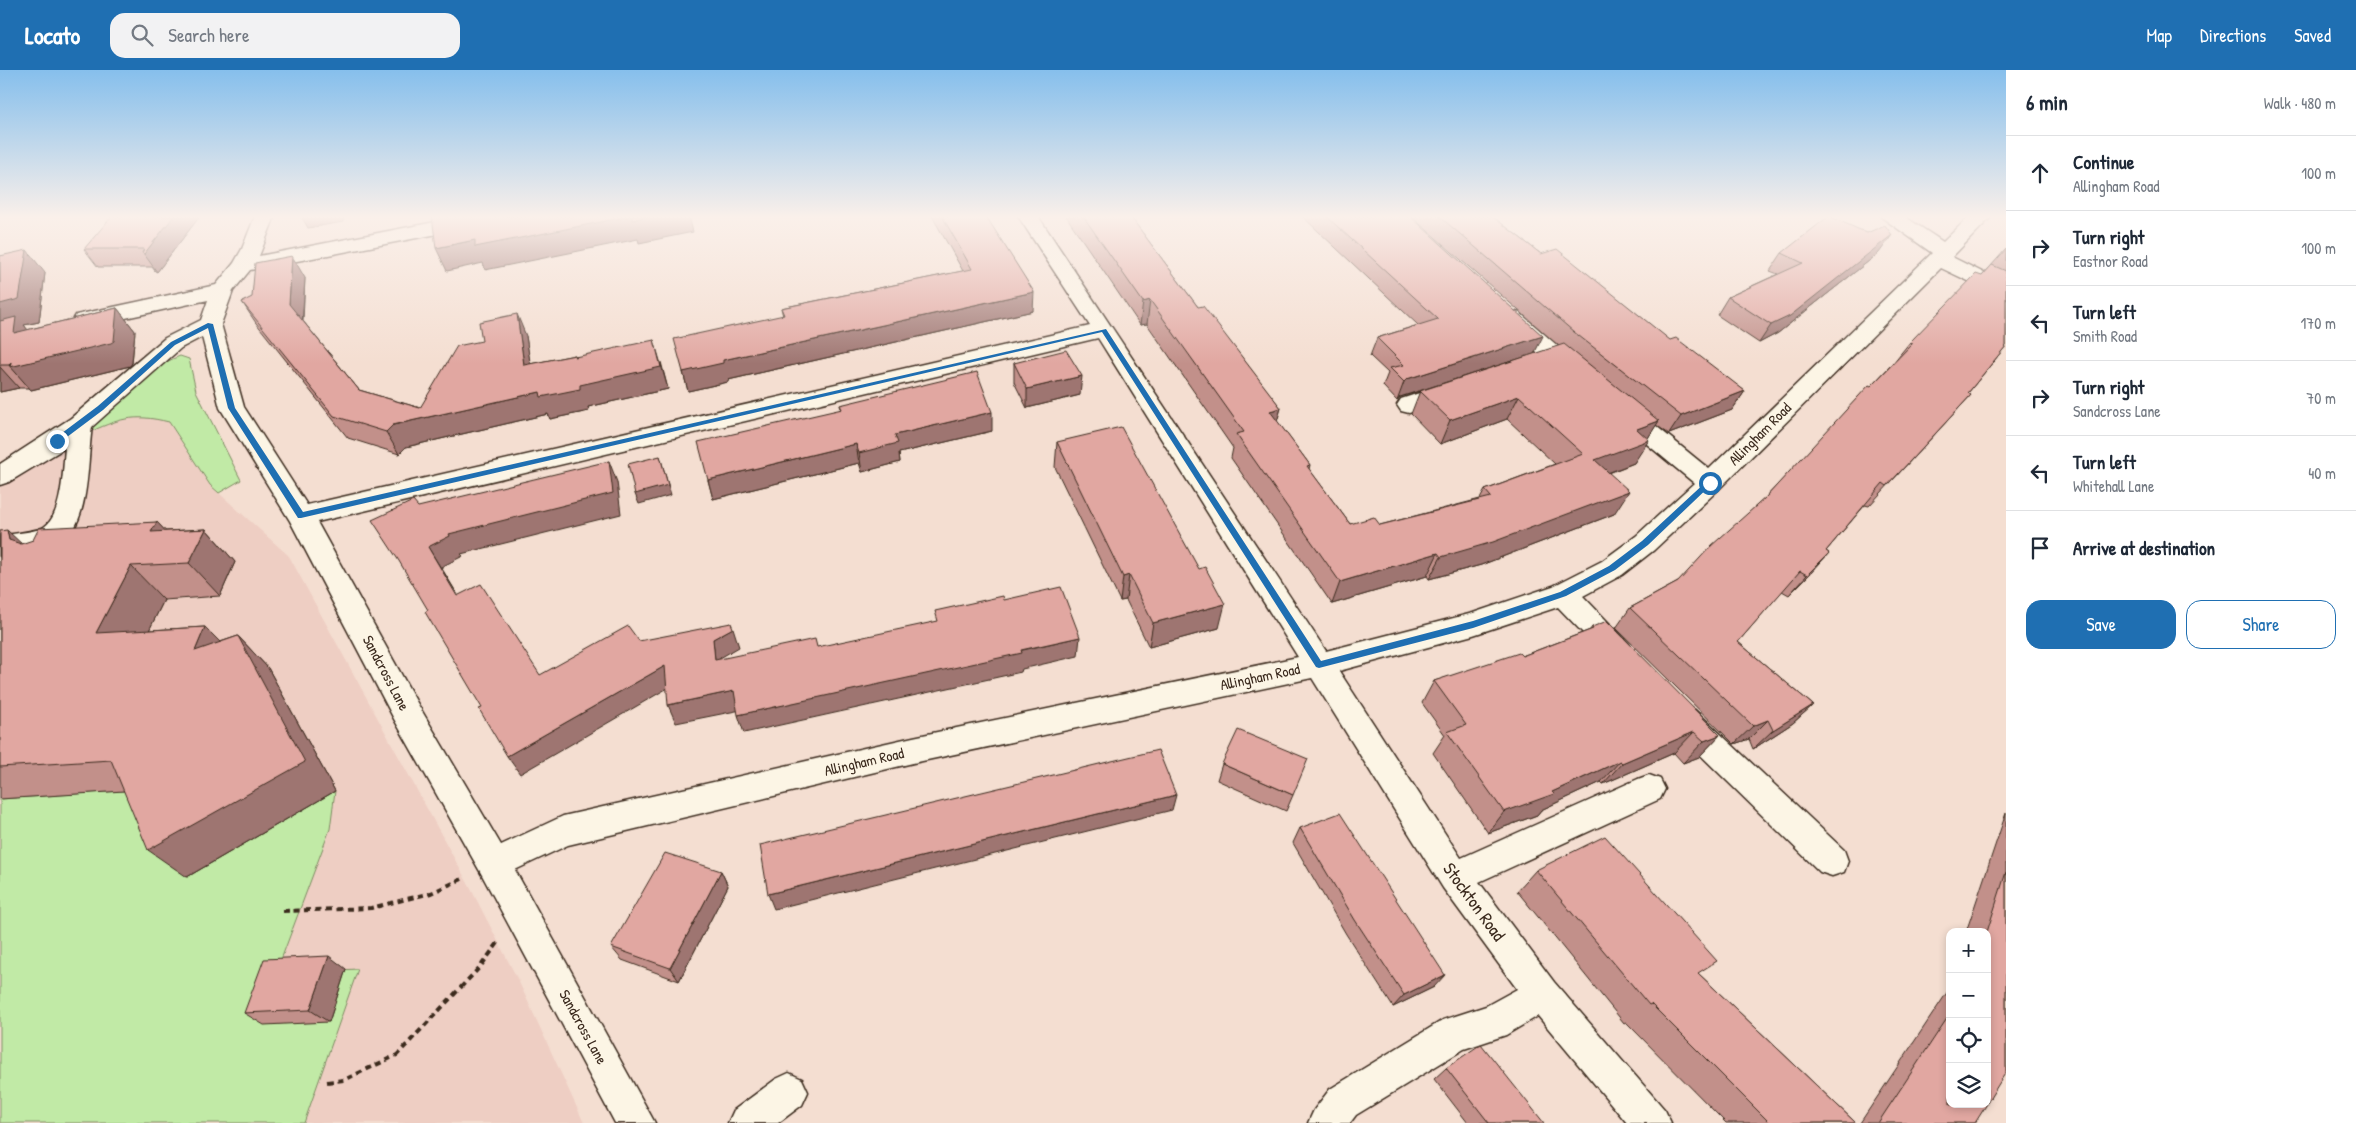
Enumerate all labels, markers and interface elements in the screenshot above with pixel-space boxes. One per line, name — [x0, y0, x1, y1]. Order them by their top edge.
search box — [110, 13, 460, 58]
text: Locato — [25, 19, 80, 51]
icon: search — [128, 21, 156, 49]
text: Search here — [168, 22, 249, 48]
text: Map — [2147, 23, 2172, 48]
text: Directions — [2200, 23, 2266, 48]
text: Saved — [2294, 23, 2331, 48]
text: 6 min — [2026, 88, 2068, 117]
text: Walk · 480 m — [2264, 92, 2336, 114]
text: Continue — [2073, 149, 2134, 175]
icon: ahead — [2026, 159, 2054, 187]
text: 100 m — [2301, 162, 2336, 184]
text: Allingham Road — [2073, 175, 2159, 197]
text: Turn right — [2073, 224, 2144, 250]
icon: right — [2026, 234, 2054, 262]
text: 100 m — [2301, 237, 2336, 259]
text: Eastnor Road — [2073, 250, 2148, 272]
text: Turn left — [2073, 299, 2136, 325]
icon: left — [2026, 309, 2054, 337]
text: 170 m — [2301, 312, 2336, 334]
text: Smith Road — [2073, 325, 2137, 347]
text: Turn right — [2073, 374, 2144, 400]
icon: right — [2026, 384, 2054, 412]
text: 70 m — [2306, 387, 2336, 409]
street label: Allingham Road — [1724, 397, 1796, 470]
text: Sandcross Lane — [2073, 400, 2161, 422]
route end — [46, 430, 69, 453]
text: Turn left — [2073, 449, 2136, 475]
icon: left — [2026, 459, 2054, 487]
text: 40 m — [2308, 462, 2336, 484]
route start — [1699, 472, 1722, 495]
text: Whitehall Lane — [2073, 475, 2154, 497]
icon: arrive — [2026, 534, 2054, 562]
text: Arrive at destination — [2073, 535, 2215, 561]
button: Save — [2026, 600, 2176, 649]
button: Share — [2186, 600, 2336, 649]
street label: Sandcross Lane — [358, 632, 415, 714]
street label: Allingham Road — [1218, 658, 1302, 695]
street label: Allingham Road — [822, 742, 906, 781]
street label: Stockton Road — [1437, 857, 1511, 946]
map controls — [1946, 928, 1991, 1108]
button: + — [1946, 928, 1991, 973]
button: − — [1946, 973, 1991, 1018]
street label: Sandcross Lane — [554, 986, 613, 1068]
button: locate — [1946, 1018, 1991, 1063]
button: layers — [1946, 1063, 1991, 1108]

